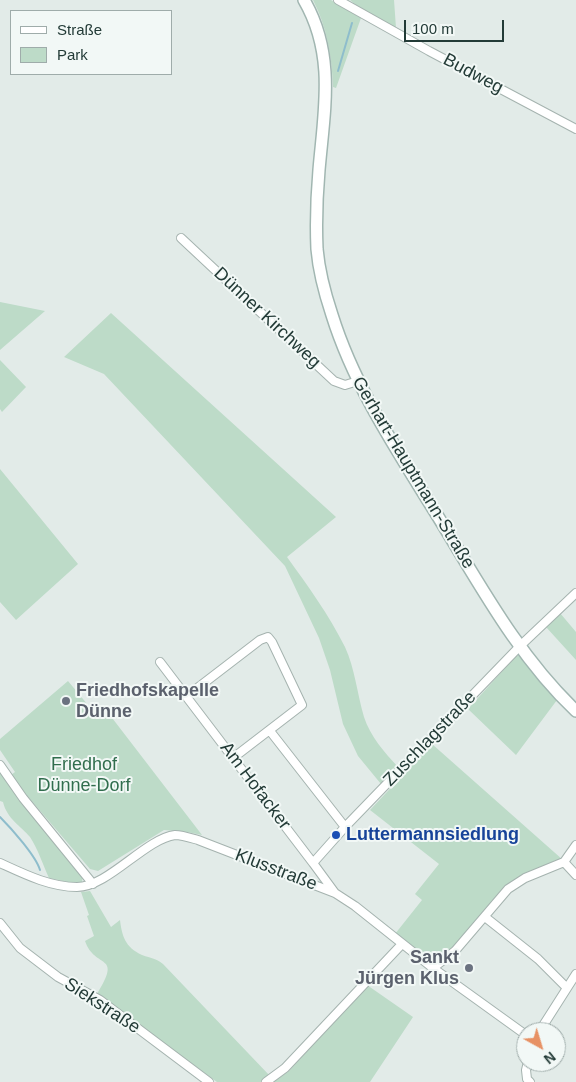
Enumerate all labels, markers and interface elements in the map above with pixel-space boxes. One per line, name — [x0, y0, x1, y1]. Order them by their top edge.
legend — [10, 10, 172, 75]
scale bar — [406, 10, 506, 42]
text: 100 m — [412, 20, 454, 37]
text: Straße — [57, 21, 102, 38]
text: Park — [57, 46, 88, 63]
street label: Budweg — [439, 49, 507, 99]
street label: Dünner Kirchweg — [209, 263, 325, 373]
street label: Gerhart-Hauptmann-Straße — [347, 373, 479, 573]
place label: Friedhofskapelle Dünne — [76, 680, 219, 722]
street label: Zuschlagstraße — [379, 687, 481, 791]
marker: Friedhofskapelle Dünne — [60, 695, 72, 707]
street label: Am Hofacker — [215, 738, 295, 834]
park label: Friedhof Dünne-Dorf — [37, 754, 131, 796]
place label: Luttermannsiedlung — [346, 824, 519, 846]
marker: Luttermannsiedlung — [330, 829, 342, 841]
street label: Klusstraße — [232, 845, 320, 895]
place label: Sankt Jürgen Klus — [355, 947, 459, 990]
marker: Sankt Jürgen Klus — [463, 962, 475, 974]
street label: Siekstraße — [60, 974, 144, 1038]
north arrow — [516, 1022, 566, 1072]
text: N — [541, 1048, 559, 1067]

